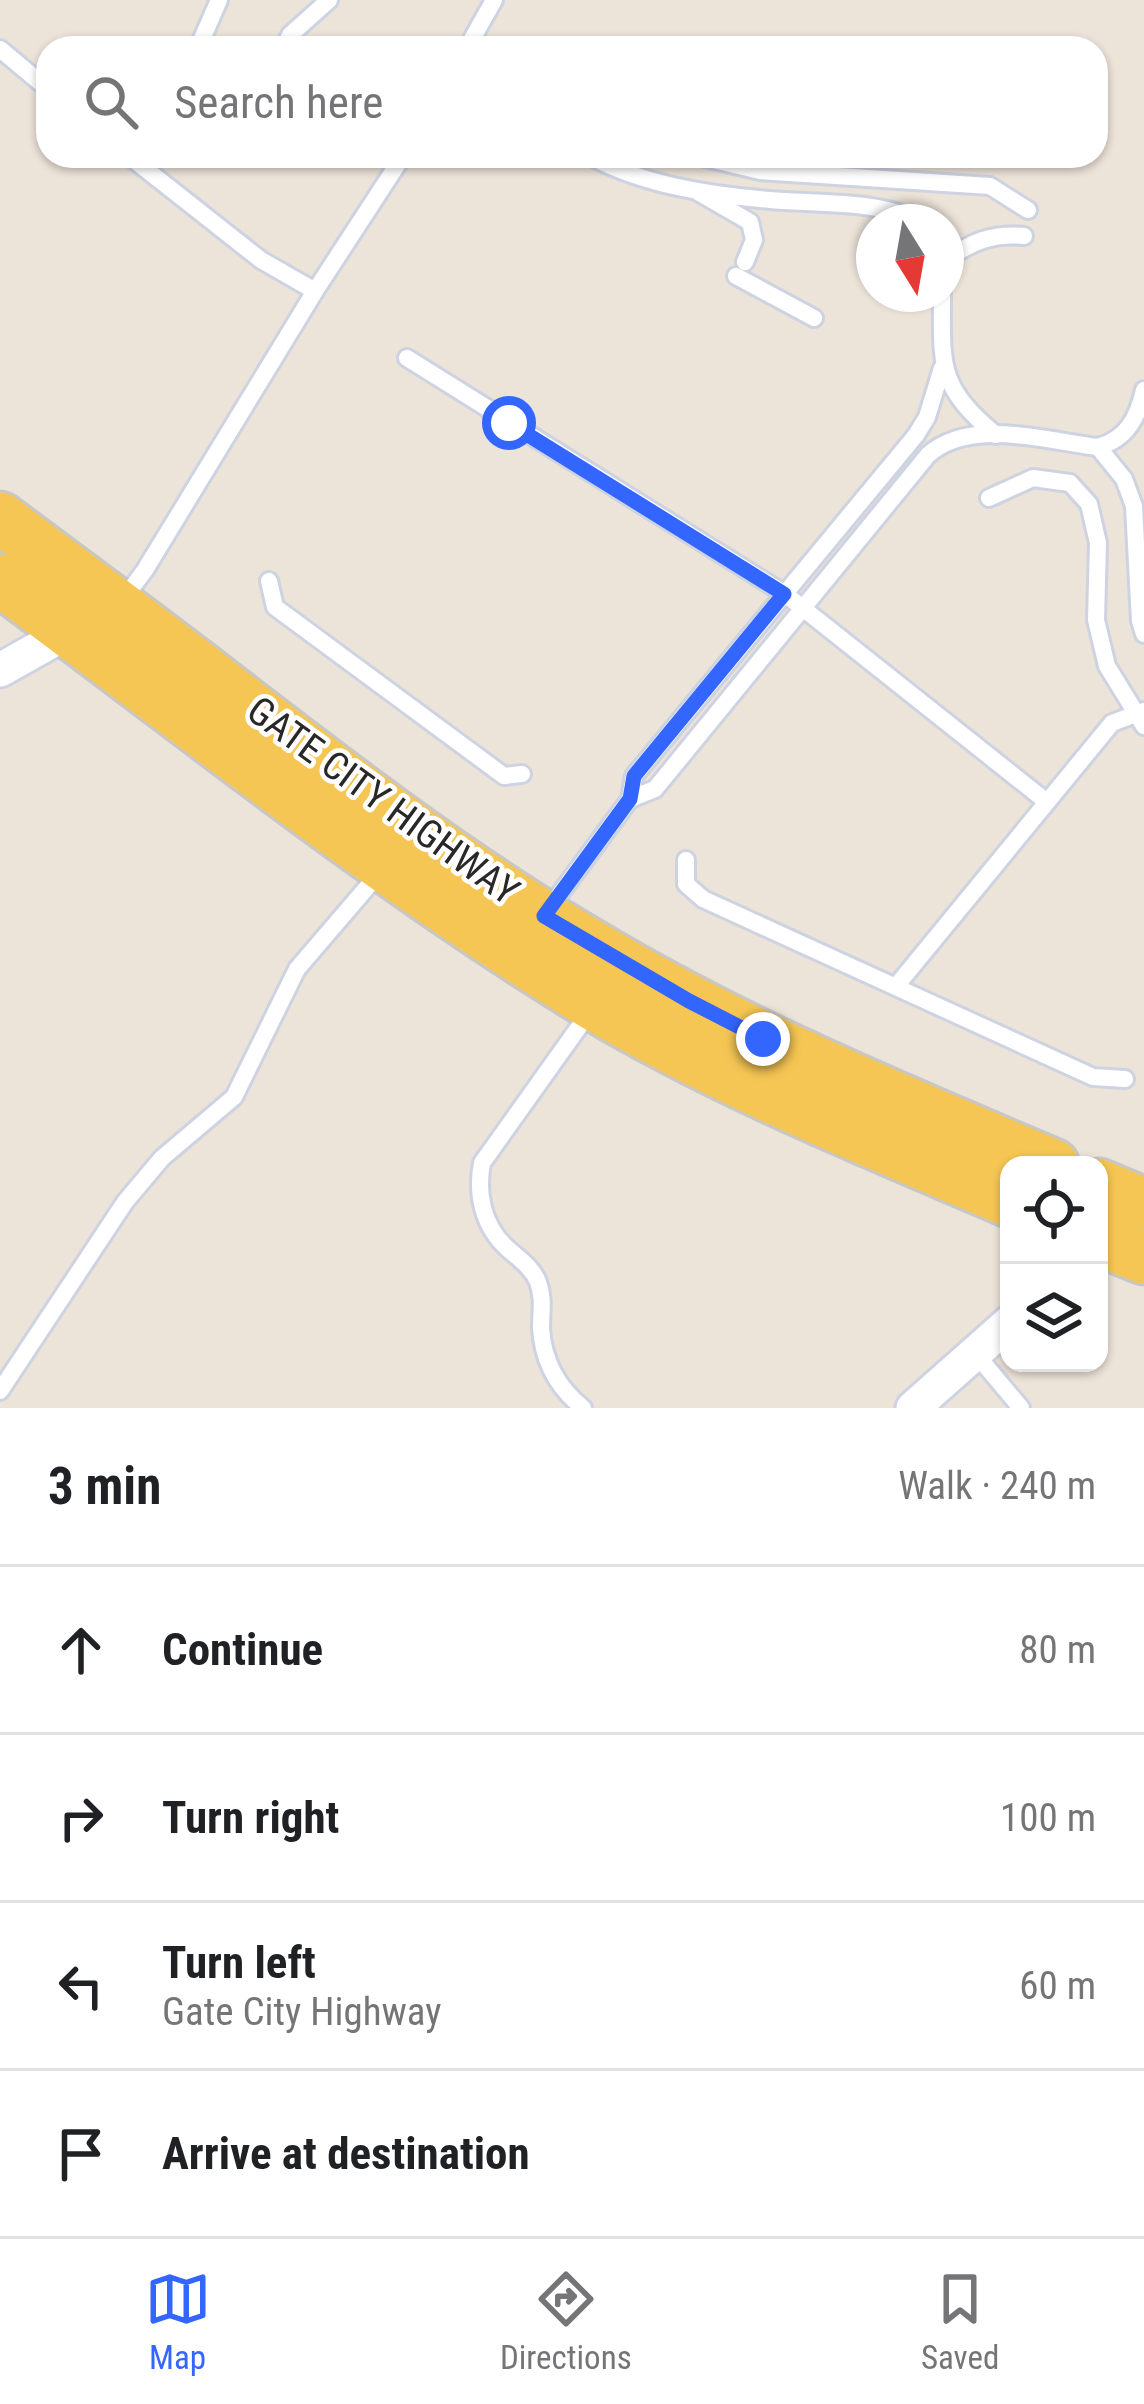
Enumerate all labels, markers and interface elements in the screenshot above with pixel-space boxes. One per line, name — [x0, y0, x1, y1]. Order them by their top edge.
search box — [36, 36, 1108, 168]
icon: search — [78, 69, 144, 135]
text: Search here — [174, 76, 383, 129]
north arrow — [856, 204, 964, 312]
route start — [482, 396, 536, 450]
street label: GATE CITY HIGHWAY — [238, 687, 528, 915]
route end — [736, 1012, 790, 1066]
map controls — [1000, 1156, 1108, 1372]
button: locate — [1000, 1156, 1108, 1264]
button: layers — [1000, 1264, 1108, 1372]
text: 3 min — [48, 1457, 161, 1516]
text: Walk · 240 m — [898, 1463, 1096, 1509]
icon: ahead — [48, 1617, 114, 1683]
text: Continue — [162, 1623, 323, 1676]
text: 80 m — [1019, 1627, 1096, 1673]
icon: right — [48, 1785, 114, 1851]
text: Turn right — [162, 1791, 339, 1844]
text: 100 m — [1000, 1795, 1096, 1841]
text: Turn left — [162, 1936, 316, 1989]
icon: left — [48, 1953, 114, 2019]
text: 60 m — [1019, 1963, 1096, 2009]
text: Gate City Highway — [162, 1989, 441, 2035]
icon: arrive — [48, 2121, 114, 2187]
text: Arrive at destination — [162, 2127, 530, 2180]
tab: Map — [145, 2266, 211, 2377]
tab: Directions — [500, 2266, 632, 2377]
tab: Saved — [921, 2266, 999, 2377]

